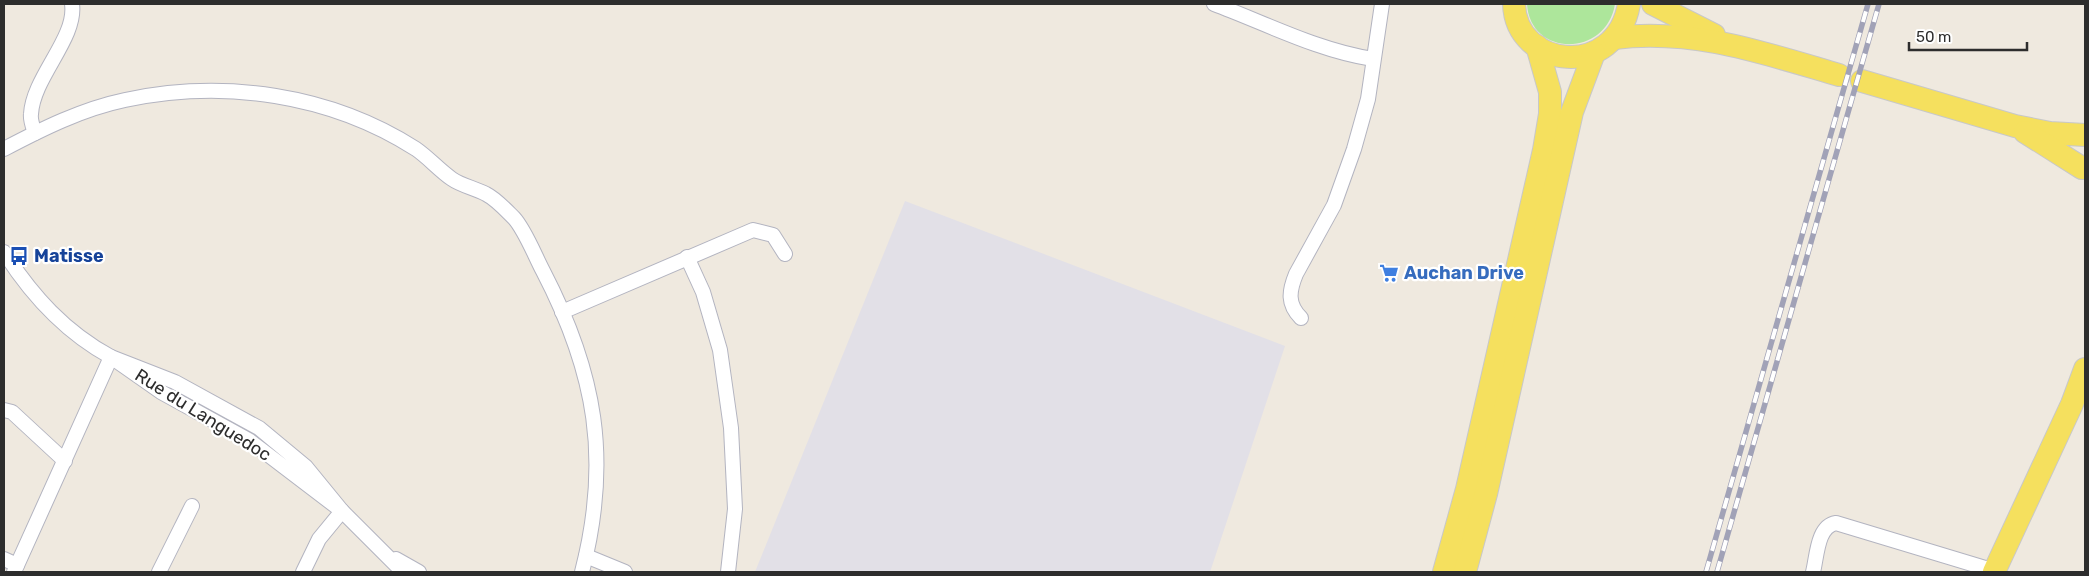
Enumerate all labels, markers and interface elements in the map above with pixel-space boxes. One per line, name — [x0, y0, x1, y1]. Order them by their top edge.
scale bar — [1909, 20, 2026, 52]
text: 50 m — [1916, 28, 1951, 46]
bus stop icon: Matisse — [8, 245, 30, 267]
place label: Matisse — [34, 245, 104, 267]
supermarket icon: Auchan Drive — [1378, 262, 1400, 284]
place label: Auchan Drive — [1404, 262, 1524, 284]
street label: Rue du Languedoc — [131, 364, 275, 466]

